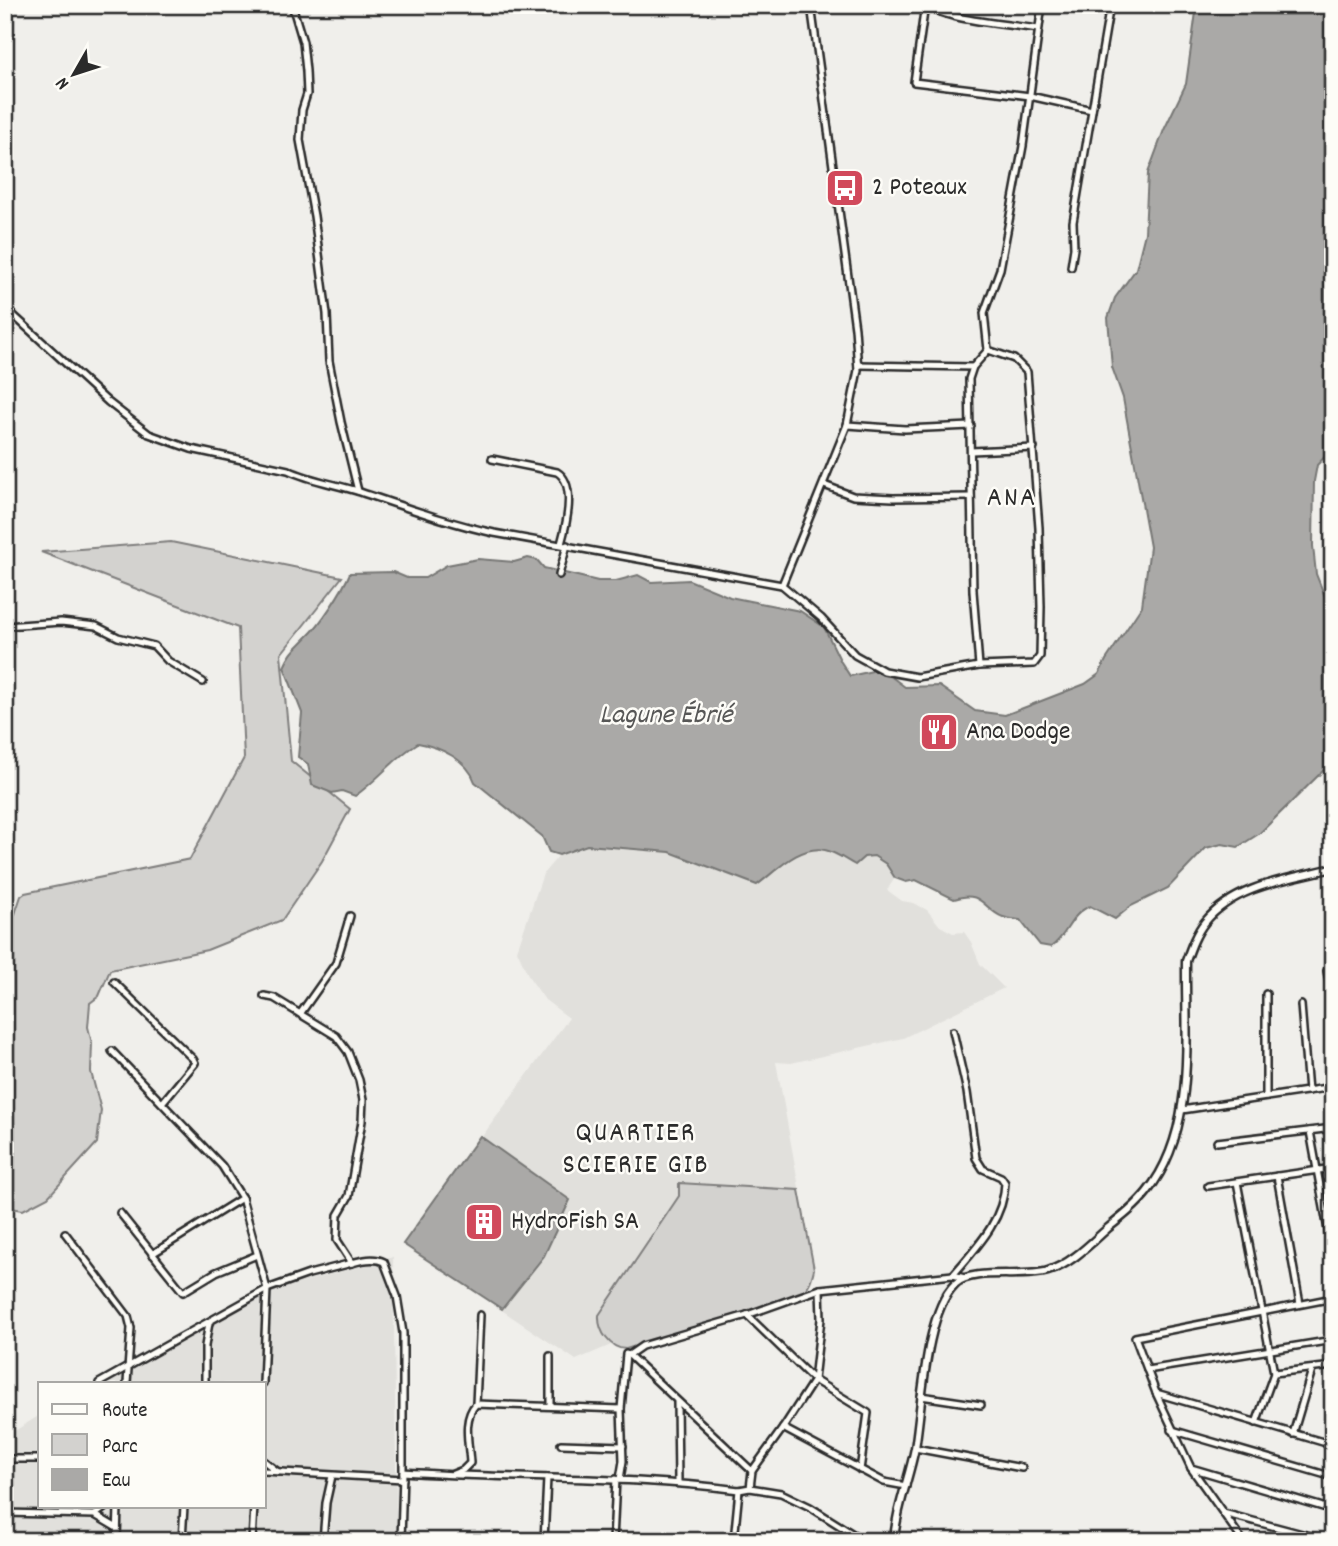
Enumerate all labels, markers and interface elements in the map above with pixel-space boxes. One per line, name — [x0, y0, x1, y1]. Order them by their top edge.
north arrow — [38, 38, 108, 108]
text: N — [50, 70, 77, 95]
bus stop icon: 2 Poteaux — [824, 167, 866, 209]
place label: 2 Poteaux — [872, 170, 967, 207]
district label: ANA — [987, 480, 1037, 520]
water label: Lagune Ébrié — [599, 697, 735, 737]
restaurant icon: Ana Dodge — [918, 711, 960, 753]
place label: Ana Dodge — [966, 714, 1070, 751]
district label: QUARTIER SCIERIE GIB — [562, 1115, 710, 1187]
building icon: HydroFish SA — [463, 1201, 505, 1243]
place label: HydroFish SA — [511, 1204, 639, 1241]
legend — [38, 1382, 266, 1508]
text: Route — [102, 1397, 148, 1427]
text: Parc — [102, 1433, 138, 1463]
text: Eau — [102, 1467, 130, 1497]

